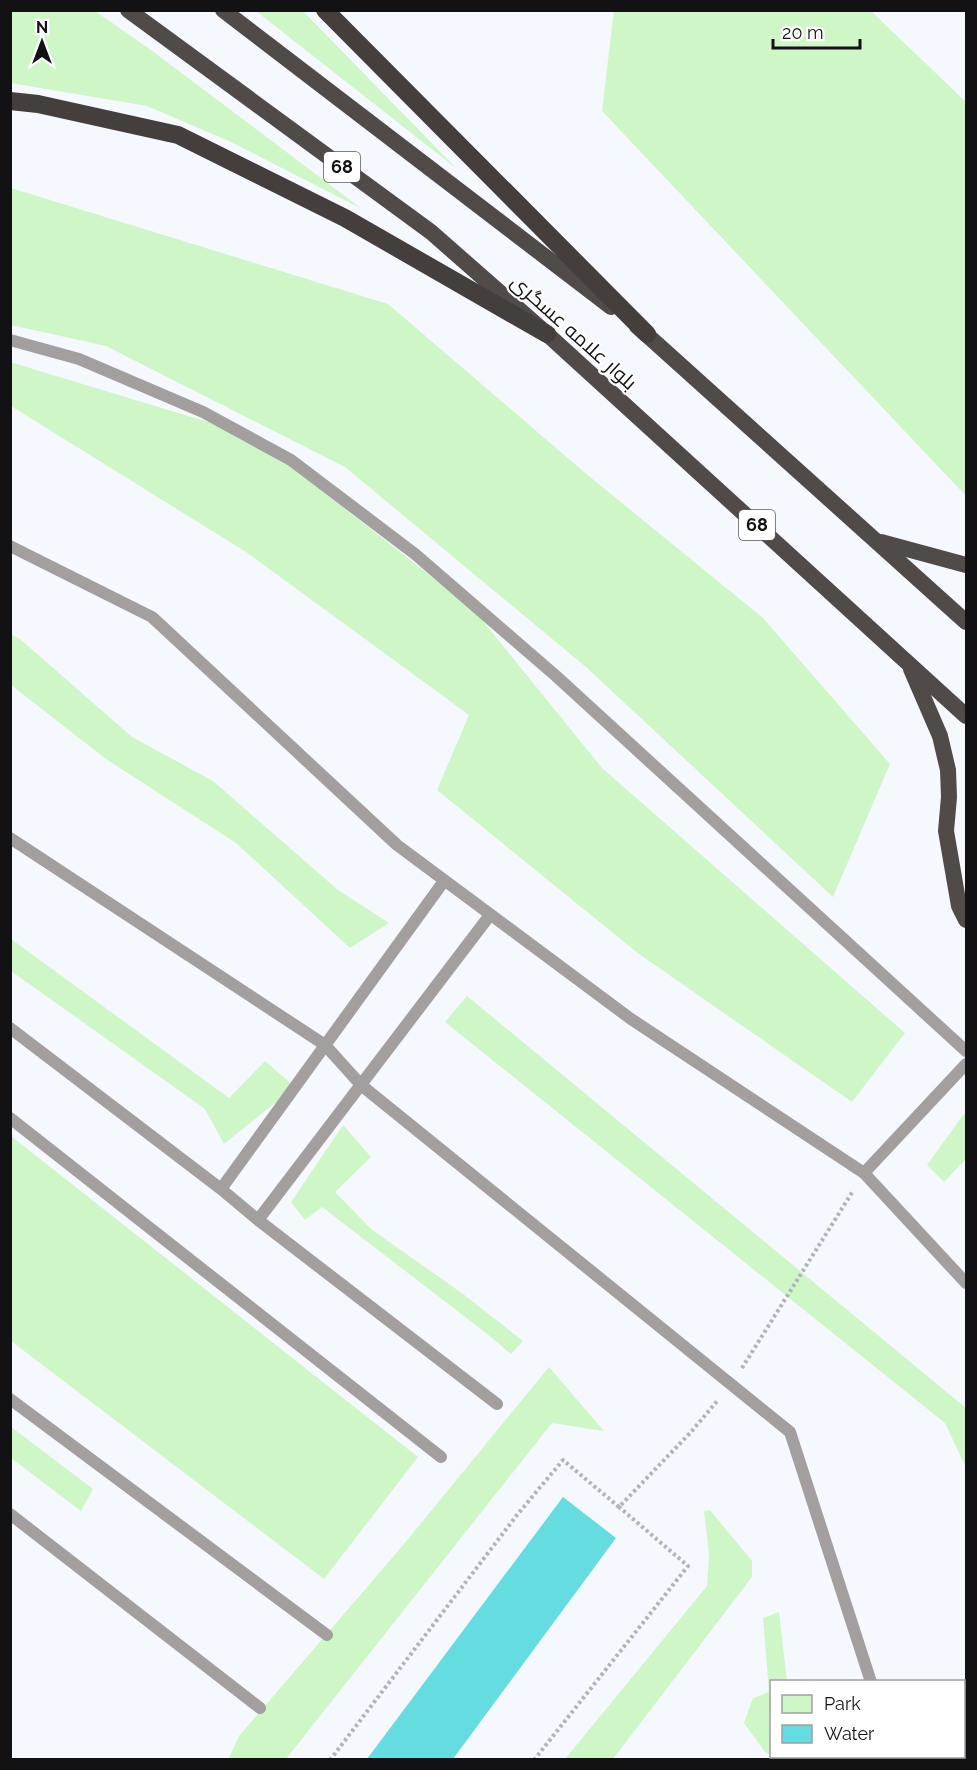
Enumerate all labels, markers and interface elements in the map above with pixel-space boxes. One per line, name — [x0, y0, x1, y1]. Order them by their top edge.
north arrow — [12, 12, 72, 72]
scale bar — [773, 12, 860, 50]
text: N — [36, 18, 48, 37]
text: 20 m — [782, 22, 824, 43]
road number: 68 — [324, 152, 360, 182]
street label: بلوار علامه عسگری — [506, 269, 642, 395]
road number: 68 — [739, 510, 775, 540]
legend — [770, 1680, 965, 1758]
text: Park — [824, 1693, 861, 1714]
text: Water — [824, 1723, 875, 1744]

